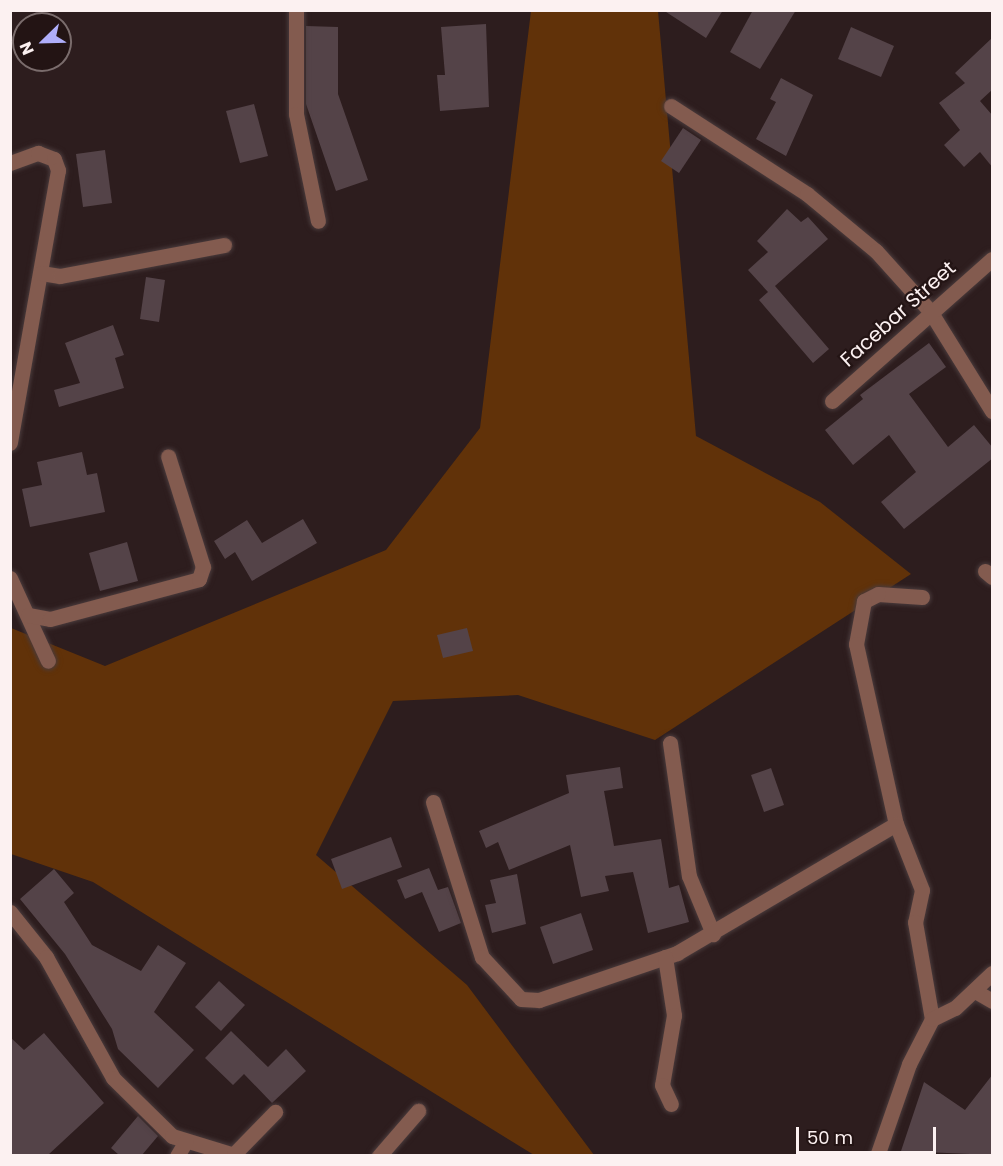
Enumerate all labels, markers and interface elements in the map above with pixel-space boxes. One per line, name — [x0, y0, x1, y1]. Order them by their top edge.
north arrow — [12, 12, 72, 72]
text: N — [14, 38, 40, 58]
street label: Facebar Street — [836, 256, 960, 372]
scale bar — [799, 1115, 938, 1153]
text: 50 m — [807, 1125, 853, 1150]

